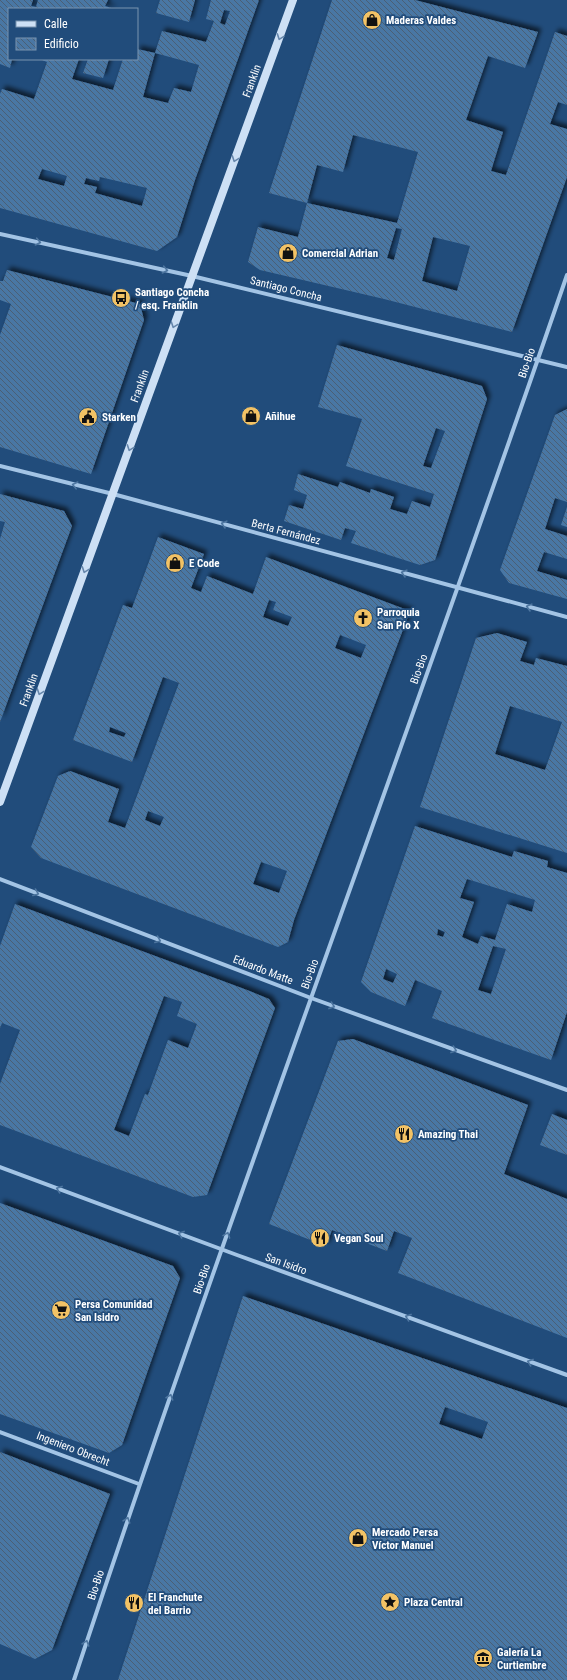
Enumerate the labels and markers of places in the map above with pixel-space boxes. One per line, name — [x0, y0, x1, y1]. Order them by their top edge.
shop icon: Maderas Valdes — [361, 9, 383, 31]
place label: Maderas Valdes — [386, 14, 456, 27]
shop icon: Comercial Adrian — [277, 242, 299, 264]
place label: Comercial Adrian — [302, 247, 378, 260]
place label: Santiago Concha / esq. Franklin — [135, 286, 209, 312]
bus stop icon: Santiago Concha / esq. Franklin — [110, 287, 132, 309]
shop icon: Añihue — [240, 405, 262, 427]
public building icon: Starken — [77, 406, 99, 428]
place label: Añihue — [265, 410, 296, 423]
place label: Starken — [102, 411, 136, 424]
shop icon: E Code — [164, 552, 186, 574]
place label: E Code — [189, 557, 219, 570]
place label: Parroquia San Pío X — [377, 606, 420, 632]
church icon: Parroquia San Pío X — [352, 607, 374, 629]
restaurant icon: Amazing Thai — [393, 1123, 415, 1145]
place label: Amazing Thai — [418, 1128, 478, 1141]
restaurant icon: Vegan Soul — [309, 1227, 331, 1249]
place label: Vegan Soul — [334, 1232, 384, 1245]
place label: Persa Comunidad San Isidro — [75, 1298, 152, 1324]
supermarket icon: Persa Comunidad San Isidro — [50, 1299, 72, 1321]
place label: Mercado Persa Víctor Manuel — [372, 1526, 438, 1552]
shop icon: Mercado Persa Víctor Manuel — [347, 1527, 369, 1549]
place label: El Franchute del Barrio — [148, 1591, 202, 1617]
place icon: Plaza Central — [379, 1591, 401, 1613]
restaurant icon: El Franchute del Barrio — [123, 1592, 145, 1614]
place label: Plaza Central — [404, 1596, 463, 1609]
place label: Galería La Curtiembre — [497, 1646, 546, 1672]
museum icon: Galería La Curtiembre — [472, 1647, 494, 1669]

